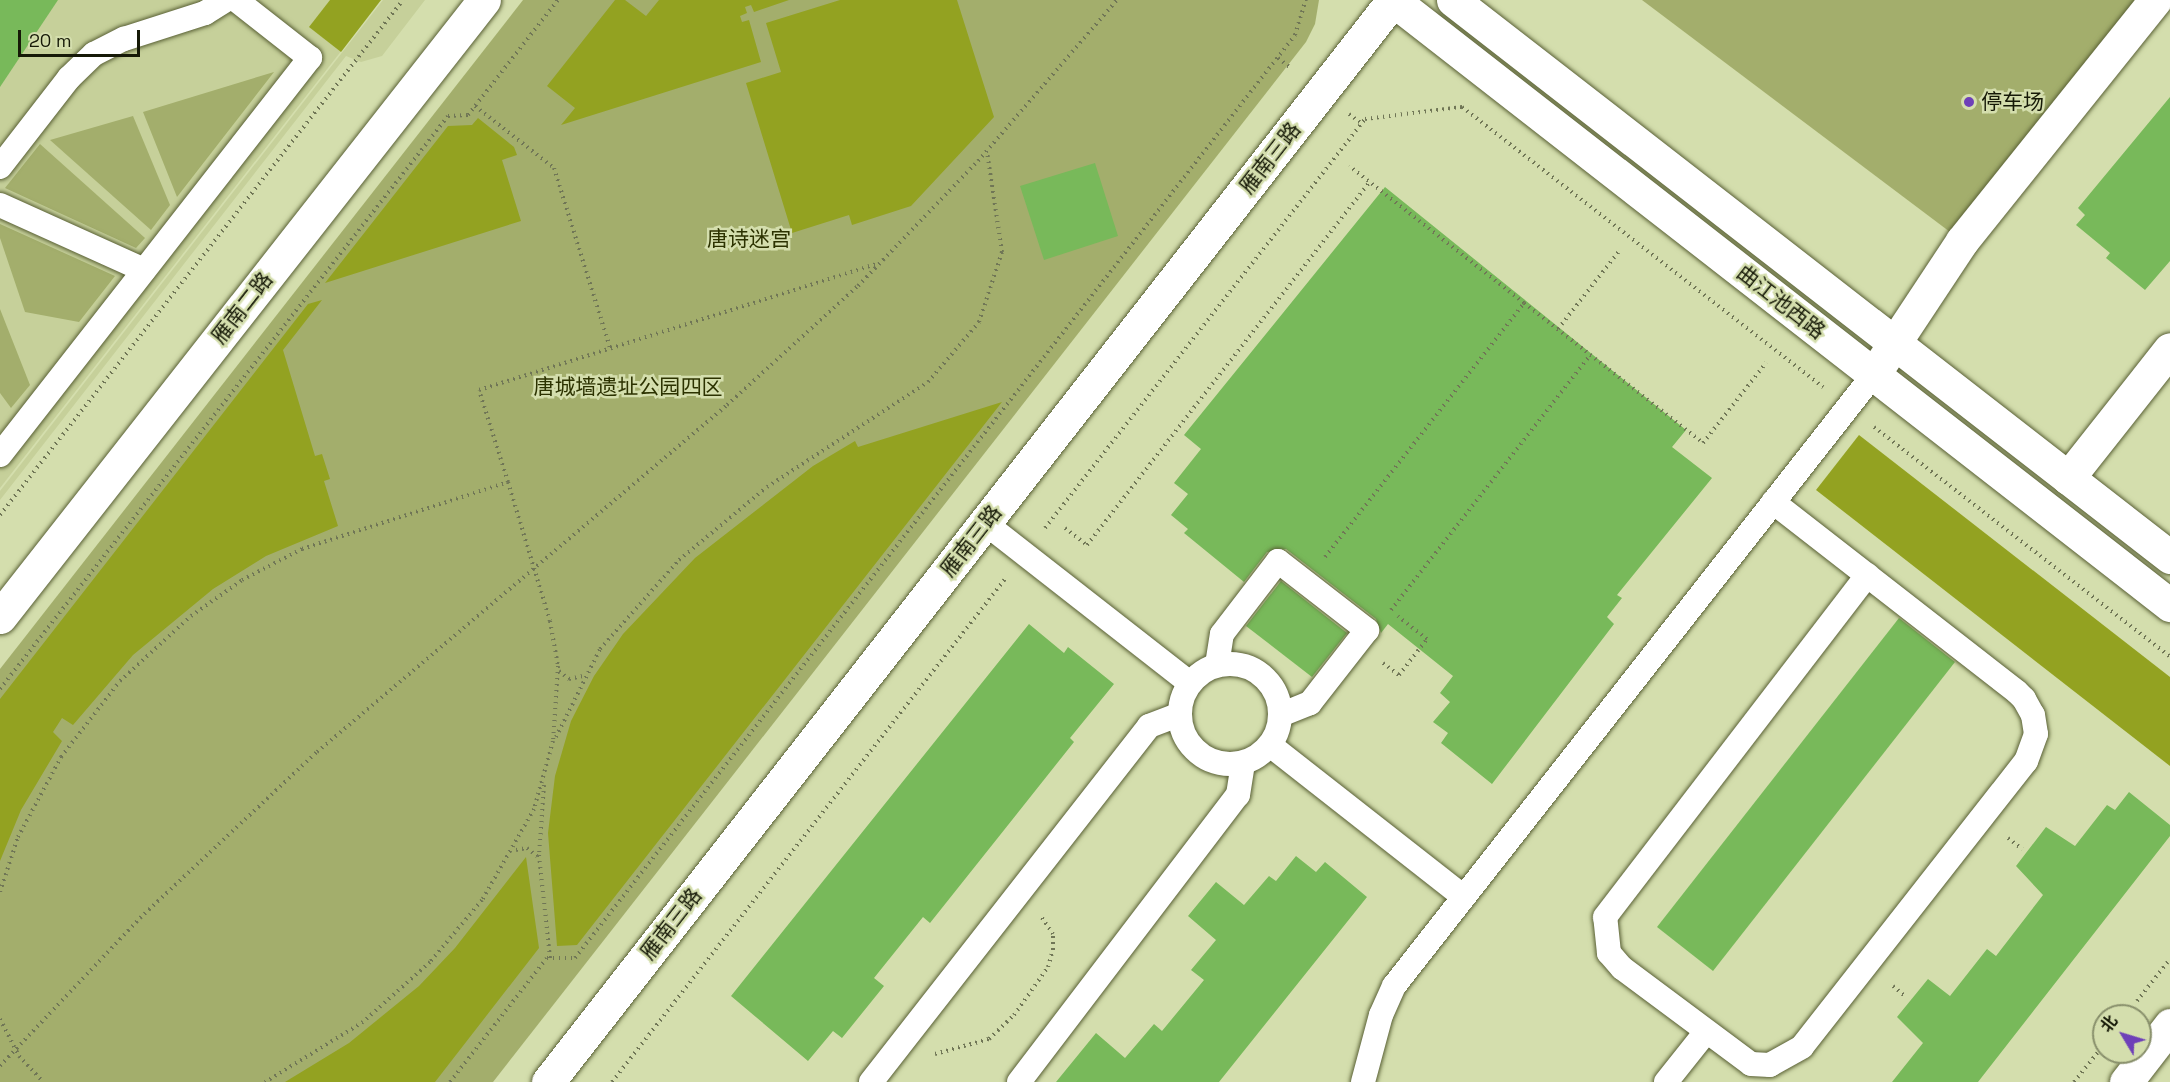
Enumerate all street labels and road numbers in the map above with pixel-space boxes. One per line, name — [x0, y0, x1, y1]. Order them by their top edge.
street label: 雁南三路 — [1234, 117, 1306, 199]
street label: 曲江池西路 — [1732, 260, 1830, 344]
street label: 雁南二路 — [206, 267, 278, 349]
street label: 雁南三路 — [935, 500, 1007, 582]
street label: 雁南三路 — [635, 883, 707, 965]

